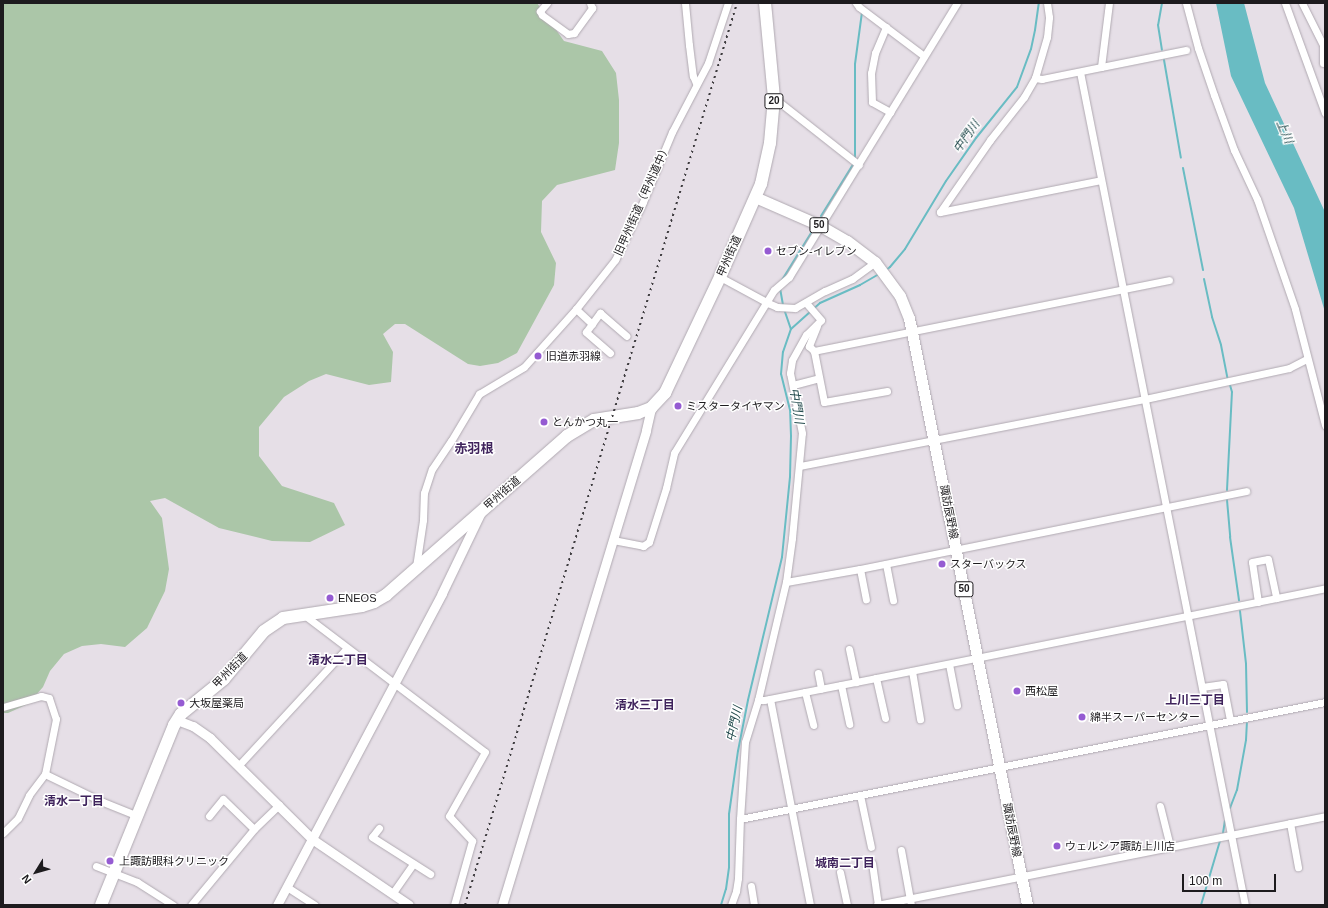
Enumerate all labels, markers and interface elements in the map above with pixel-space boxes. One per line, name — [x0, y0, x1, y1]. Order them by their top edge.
road number: 20 — [764, 93, 784, 109]
water label: 中門川 — [951, 118, 983, 156]
water label: 上川 — [1273, 118, 1295, 146]
street label: 旧甲州街道（甲州道中） — [611, 142, 673, 258]
road number: 50 — [809, 217, 829, 233]
street label: 甲州街道 — [714, 233, 744, 279]
place label: セブン-イレブン — [776, 244, 857, 258]
marker: セブン-イレブン — [763, 246, 773, 256]
place label: 旧道赤羽線 — [546, 349, 601, 363]
marker: 旧道赤羽線 — [533, 351, 543, 361]
water label: 中門川 — [786, 387, 806, 425]
place label: ミスタータイヤマン — [686, 399, 785, 413]
marker: ミスタータイヤマン — [673, 401, 683, 411]
place label: とんかつ丸一 — [552, 415, 618, 429]
marker: とんかつ丸一 — [539, 417, 549, 427]
district label: 赤羽根 — [455, 441, 493, 457]
street label: 甲州街道 — [481, 474, 523, 512]
street label: 諏訪辰野線 — [937, 484, 961, 540]
place label: スターバックス — [950, 557, 1027, 571]
marker: スターバックス — [937, 559, 947, 569]
road number: 50 — [954, 581, 974, 597]
place label: ENEOS — [338, 591, 377, 605]
marker: ENEOS — [325, 593, 335, 603]
street label: 甲州街道 — [210, 650, 250, 690]
district label: 清水二丁目 — [308, 654, 368, 668]
place label: 西松屋 — [1025, 684, 1058, 698]
marker: 西松屋 — [1012, 686, 1022, 696]
district label: 上川三丁目 — [1165, 694, 1225, 708]
place label: 大坂屋薬局 — [189, 696, 244, 710]
marker: 大坂屋薬局 — [176, 698, 186, 708]
district label: 清水三丁目 — [615, 699, 675, 713]
water label: 中門川 — [724, 705, 746, 743]
place label: 綿半スーパーセンター — [1090, 710, 1200, 724]
marker: 綿半スーパーセンター — [1077, 712, 1087, 722]
district label: 清水一丁目 — [44, 795, 104, 809]
street label: 諏訪辰野線 — [1000, 802, 1024, 858]
place label: ウェルシア諏訪上川店 — [1065, 839, 1175, 853]
marker: ウェルシア諏訪上川店 — [1052, 841, 1062, 851]
north arrow — [16, 852, 56, 892]
place label: 上諏訪眼科クリニック — [119, 854, 229, 868]
marker: 上諏訪眼科クリニック — [104, 855, 116, 867]
district label: 城南二丁目 — [815, 857, 875, 871]
scale bar — [1184, 866, 1278, 892]
text: N — [19, 872, 34, 886]
text: 100 m — [1189, 874, 1222, 888]

